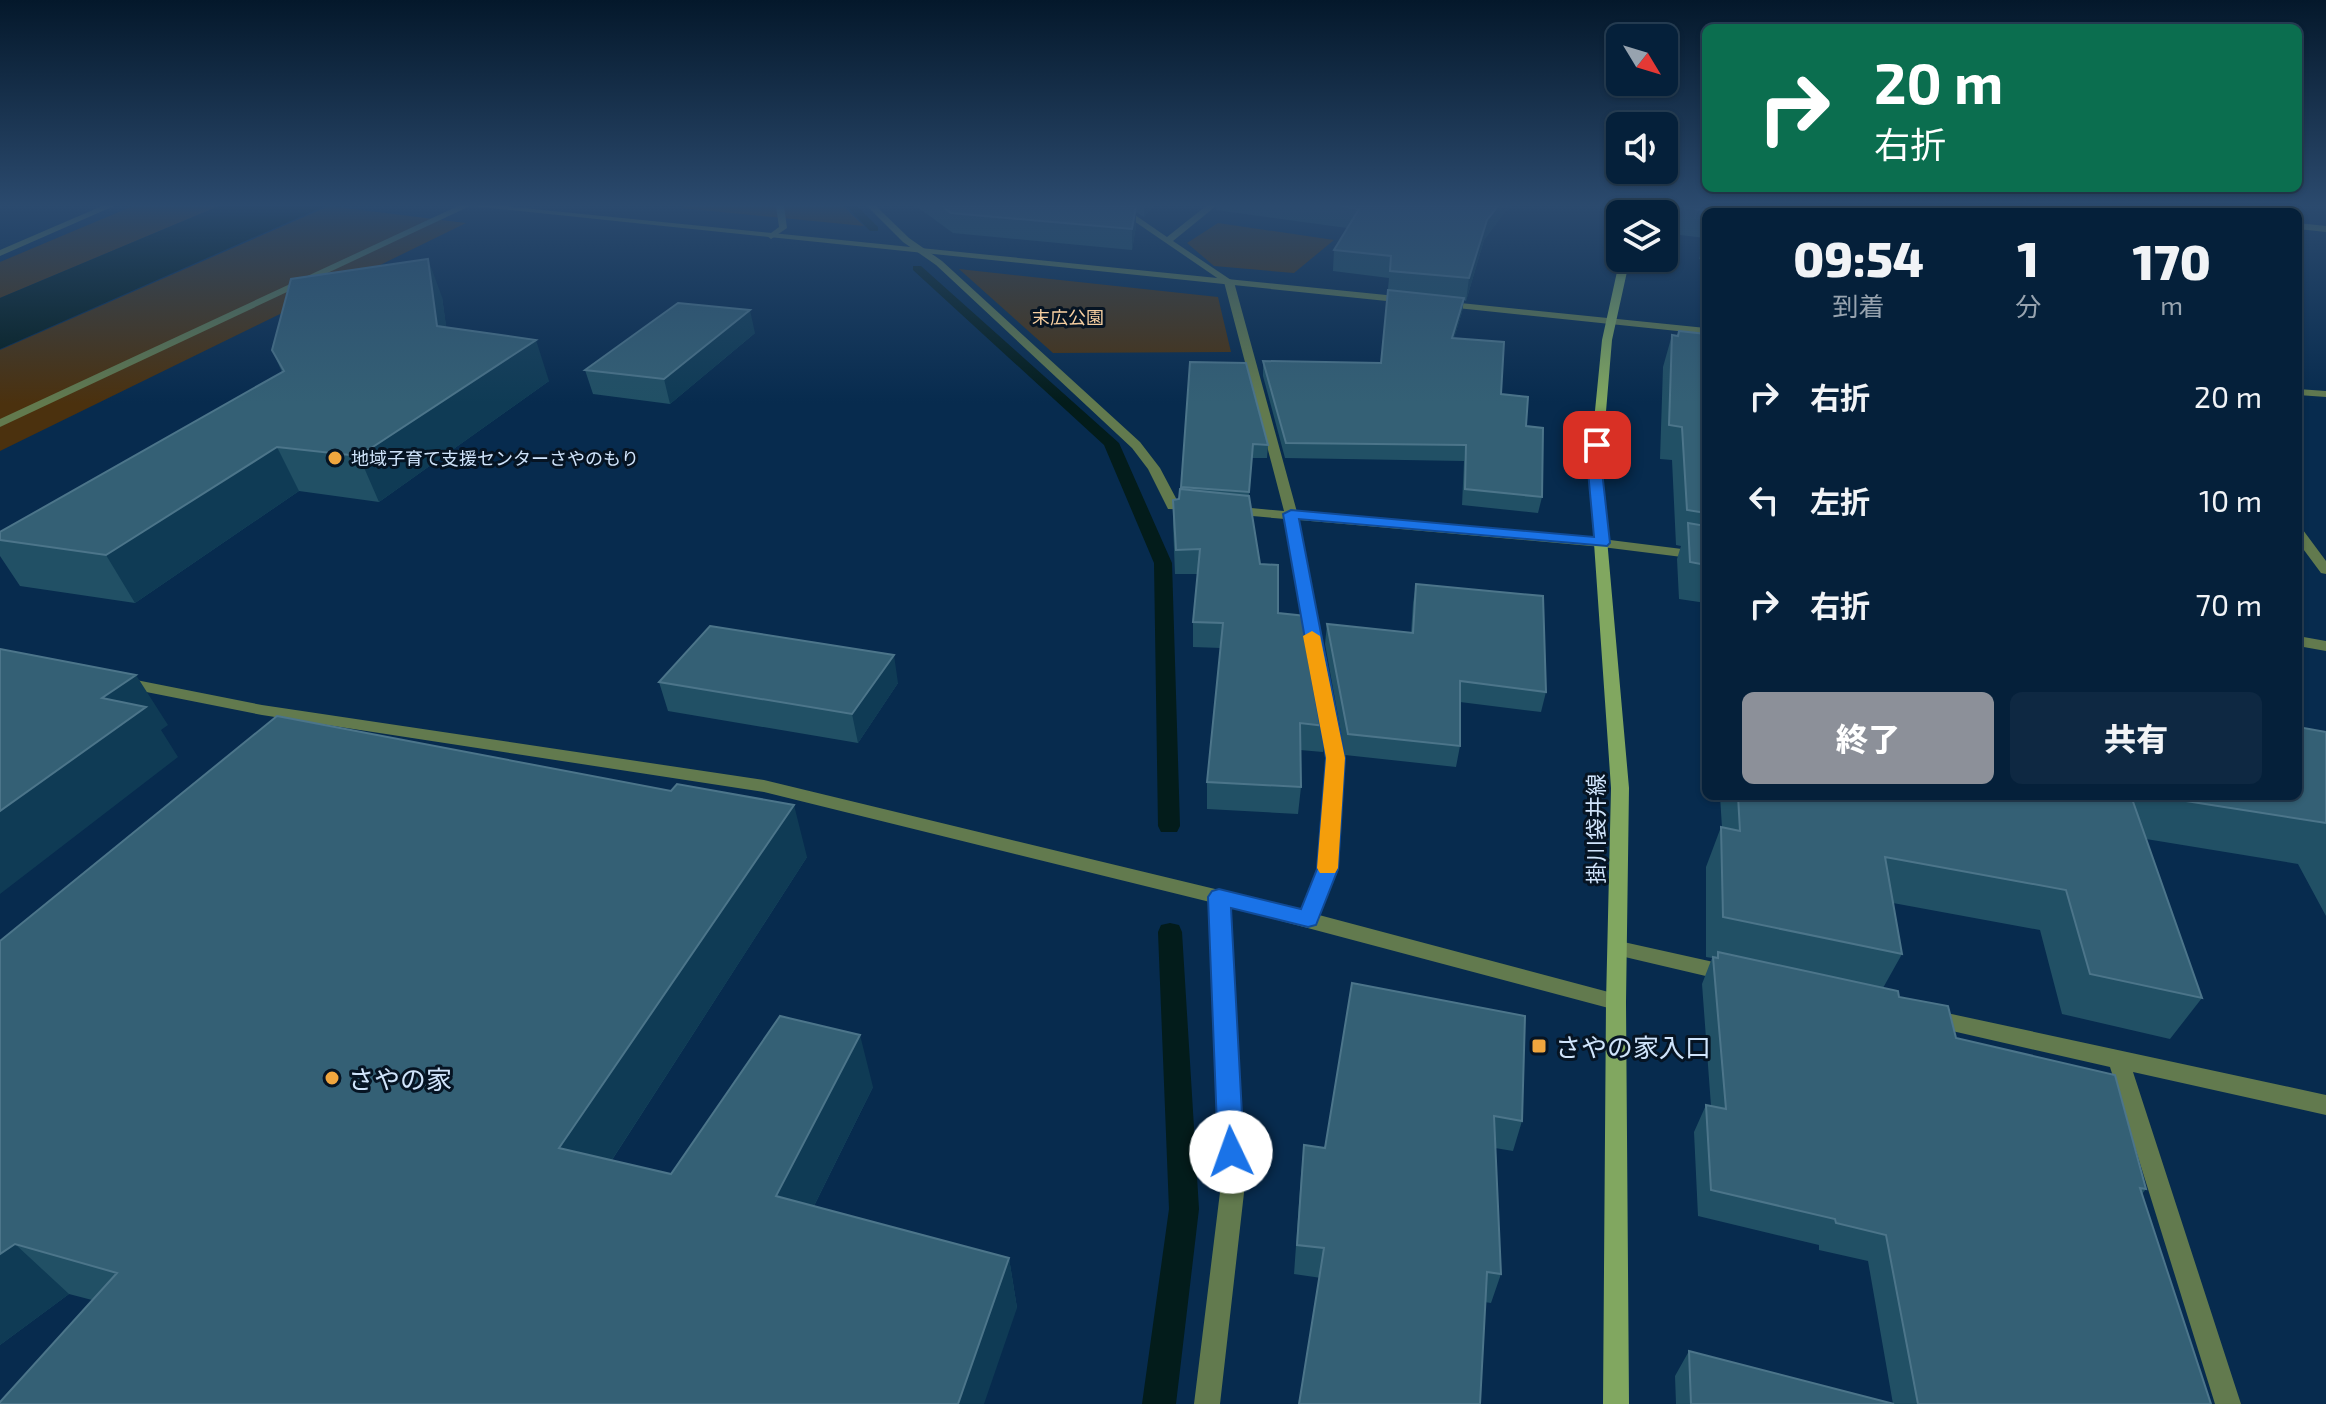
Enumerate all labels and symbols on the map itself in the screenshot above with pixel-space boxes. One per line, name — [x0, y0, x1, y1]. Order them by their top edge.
north arrow — [1606, 24, 1678, 96]
park label: 末広公園 — [1032, 306, 1104, 328]
pin — [1563, 411, 1631, 479]
place label: 地域子育て支援センターさやのもり — [351, 447, 639, 469]
marker: 地域子育て支援センターさやのもり — [326, 449, 344, 467]
street label: 掛川袋井線 — [1582, 774, 1608, 884]
place label: さやの家入口 — [1555, 1031, 1711, 1062]
marker: さやの家入口 — [1530, 1037, 1548, 1055]
place label: さやの家 — [348, 1063, 452, 1094]
marker: さやの家 — [323, 1069, 341, 1087]
position arrow — [1189, 1110, 1273, 1194]

